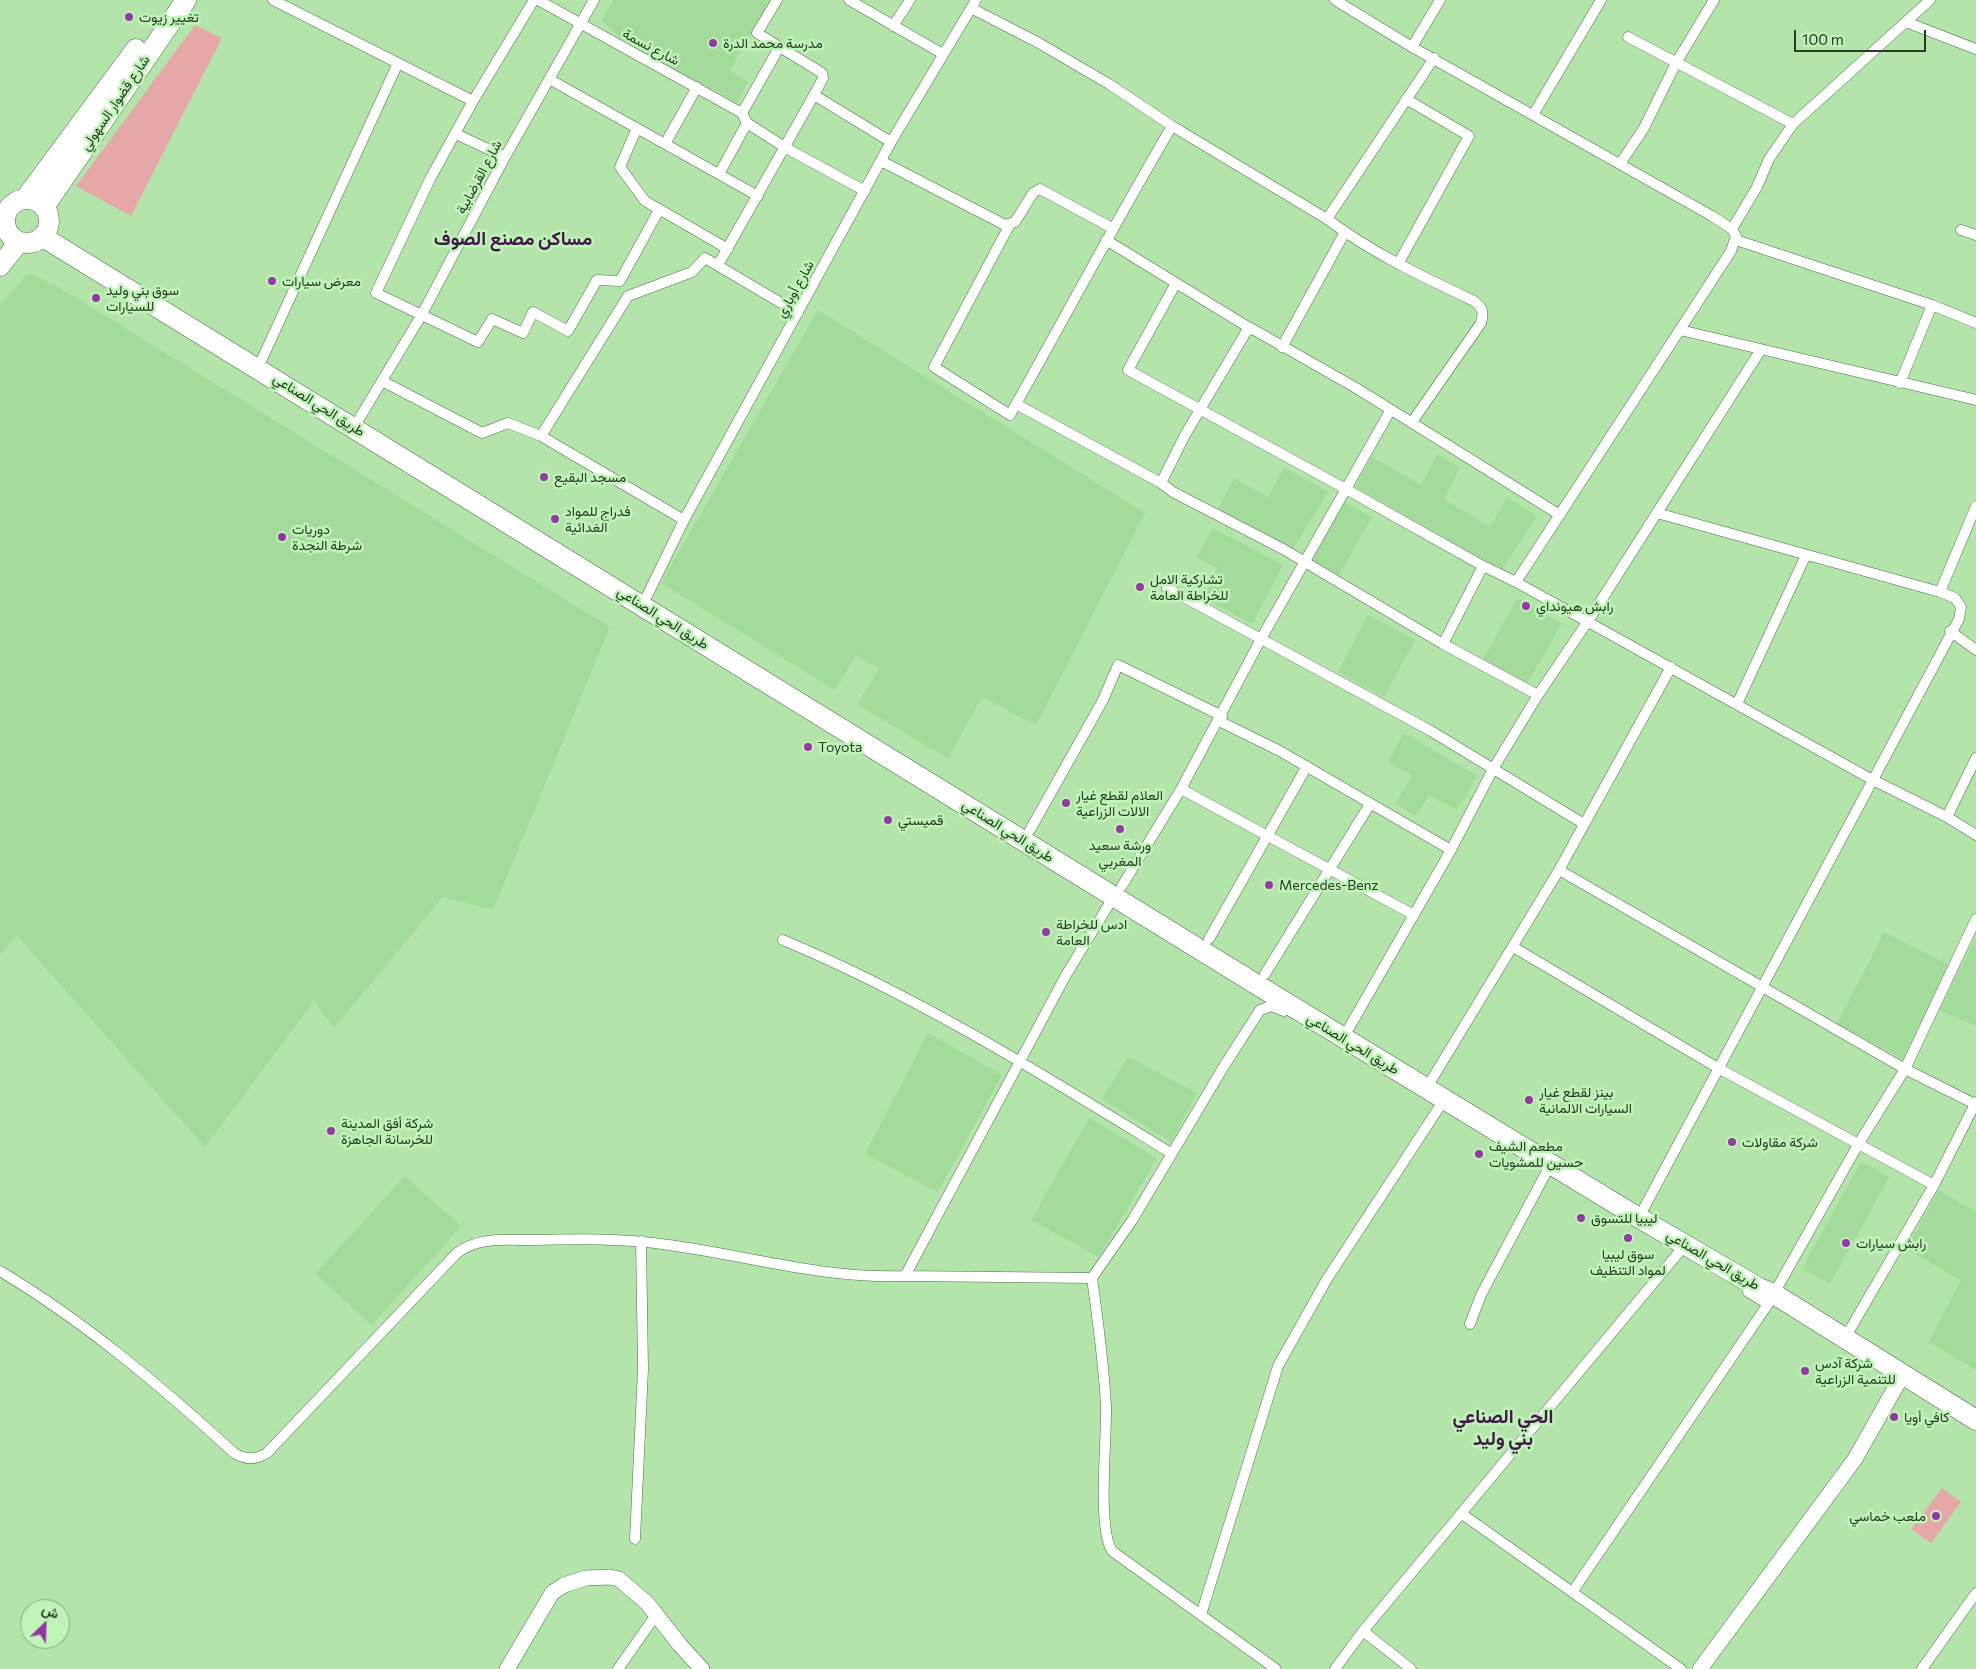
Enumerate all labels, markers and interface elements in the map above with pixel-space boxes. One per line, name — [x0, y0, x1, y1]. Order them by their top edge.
place label: تغيير زيوت — [139, 9, 199, 25]
marker: تغيير زيوت — [123, 11, 135, 23]
scale bar — [1796, 20, 1928, 52]
street label: شارع نسمة — [620, 25, 682, 69]
text: 100 m — [1802, 30, 1844, 48]
place label: مدرسة محمد الدرة — [723, 35, 823, 51]
marker: مدرسة محمد الدرة — [707, 37, 719, 49]
street label: شارع قضوار السهولي — [77, 52, 153, 154]
street label: شارع القرضابية — [453, 137, 505, 217]
district label: مساكن مصنع الصوف — [434, 228, 592, 250]
street label: شارع أوباري — [772, 257, 818, 321]
place label: معرض سيارات — [282, 273, 361, 289]
marker: معرض سيارات — [266, 275, 278, 287]
place label: سوق بني وليد للسيارات — [106, 282, 179, 314]
marker: سوق بني وليد للسيارات — [90, 292, 102, 304]
street label: طريق الحي الصناعي — [270, 370, 368, 440]
place label: مسجد البقيع — [554, 469, 626, 485]
marker: مسجد البقيع — [538, 471, 550, 483]
place label: فدراج للمواد الغدائية — [565, 503, 631, 536]
marker: فدراج للمواد الغدائية — [549, 513, 561, 525]
place label: دوريات شرطة النجدة — [292, 521, 362, 554]
marker: دوريات شرطة النجدة — [276, 531, 288, 543]
place label: تشاركية الامل للخراطة العامة — [1150, 571, 1228, 604]
marker: تشاركية الامل للخراطة العامة — [1134, 581, 1146, 593]
street label: طريق الحي الصناعي — [614, 583, 712, 653]
place label: رابش هيونداي — [1536, 598, 1614, 614]
marker: رابش هيونداي — [1520, 600, 1532, 612]
place label: Toyota — [818, 739, 862, 755]
marker: Toyota — [802, 741, 814, 753]
place label: العلام لقطع غيار الالات الزراعية — [1076, 787, 1163, 820]
street label: طريق الحي الصناعي — [959, 796, 1057, 866]
marker: العلام لقطع غيار الالات الزراعية — [1060, 797, 1072, 809]
place label: قميستي — [898, 812, 943, 828]
marker: قميستي — [882, 814, 894, 826]
marker: ورشة سعيد المغربي — [1114, 823, 1126, 835]
place label: ورشة سعيد المغربي — [1089, 837, 1151, 870]
place label: Mercedes-Benz — [1279, 877, 1379, 893]
marker: Mercedes-Benz — [1263, 879, 1275, 891]
place label: ادس للخراطة العامة — [1056, 916, 1127, 949]
marker: ادس للخراطة العامة — [1040, 926, 1052, 938]
street label: طريق الحي الصناعي — [1304, 1010, 1402, 1078]
place label: بينز لقطع غيار السيارات الالمانية — [1539, 1084, 1632, 1116]
marker: بينز لقطع غيار السيارات الالمانية — [1523, 1094, 1535, 1106]
place label: شركة أفق المدينة للخرسانة الجاهزة — [341, 1115, 433, 1148]
marker: شركة أفق المدينة للخرسانة الجاهزة — [325, 1125, 337, 1137]
place label: شركة مقاولات — [1742, 1134, 1818, 1150]
marker: شركة مقاولات — [1726, 1136, 1738, 1148]
place label: مطعم الشيف حسين للمشويات — [1489, 1138, 1583, 1170]
marker: مطعم الشيف حسين للمشويات — [1473, 1148, 1485, 1160]
place label: ليبيا للتسوق — [1591, 1210, 1658, 1226]
marker: ليبيا للتسوق — [1575, 1212, 1587, 1224]
street label: طريق الحي الصناعي — [1663, 1226, 1763, 1294]
marker: سوق ليبيا لمواد التنظيف — [1622, 1232, 1634, 1244]
place label: رابش سيارات — [1856, 1235, 1926, 1251]
marker: رابش سيارات — [1840, 1237, 1852, 1249]
place label: سوق ليبيا لمواد التنظيف — [1590, 1246, 1666, 1278]
place label: شركة آدس للتنمية الزراعية — [1815, 1355, 1896, 1388]
marker: شركة آدس للتنمية الزراعية — [1799, 1365, 1811, 1377]
district label: الحي الصناعي بني وليد — [1453, 1406, 1553, 1450]
place label: كافي أويا — [1904, 1409, 1950, 1425]
marker: كافي أويا — [1888, 1411, 1900, 1423]
place label: ملعب خماسي — [1849, 1508, 1926, 1524]
marker: ملعب خماسي — [1930, 1510, 1942, 1522]
north arrow — [20, 1599, 70, 1649]
text: ش — [40, 1600, 62, 1622]

